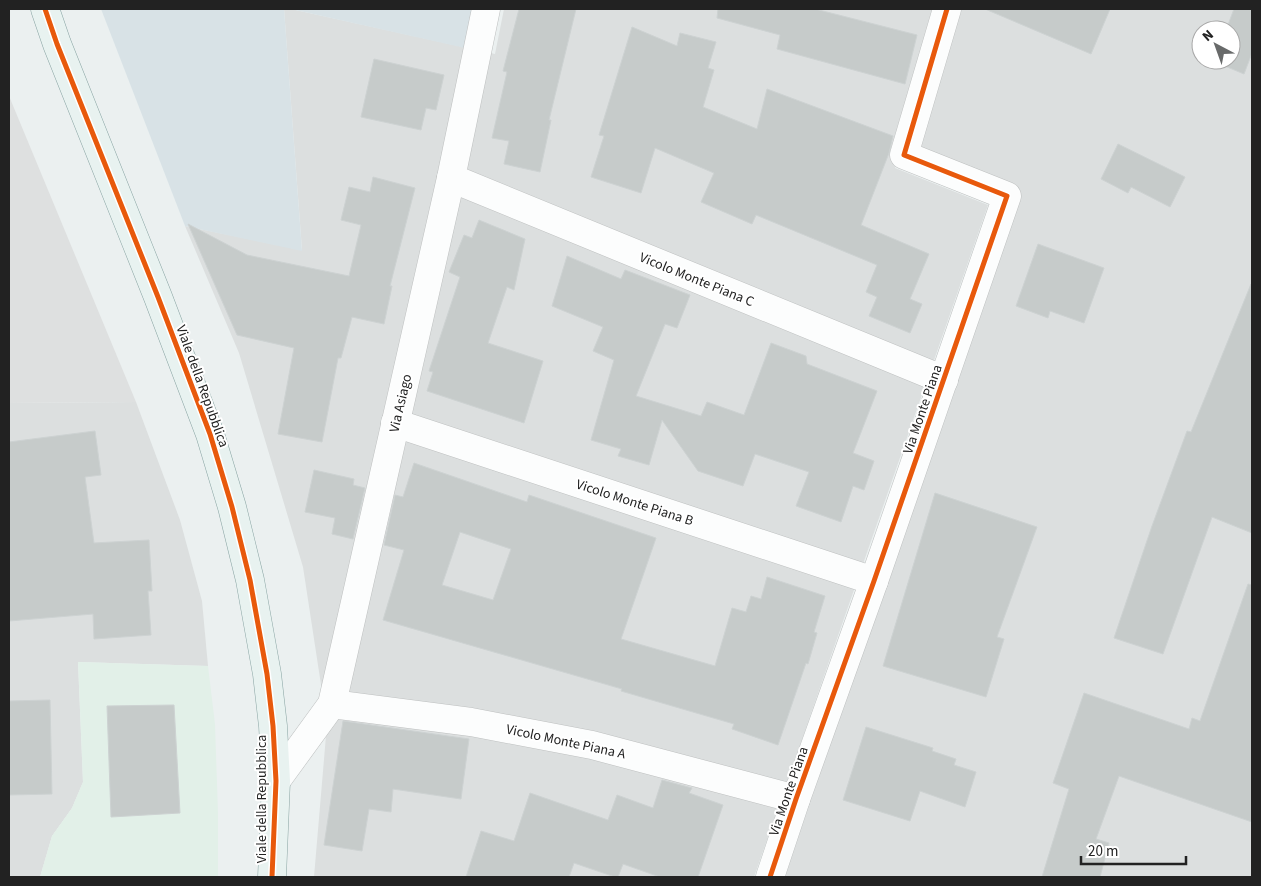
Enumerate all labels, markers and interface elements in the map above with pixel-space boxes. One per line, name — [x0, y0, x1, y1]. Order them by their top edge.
north arrow — [1191, 20, 1241, 70]
text: N — [1198, 25, 1218, 47]
street label: Vicolo Monte Piana C — [636, 248, 757, 312]
street label: Viale della Repubblica — [171, 322, 233, 450]
street label: Via Monte Piana — [898, 362, 948, 457]
street label: Via Asiago — [385, 372, 417, 434]
street label: Vicolo Monte Piana B — [574, 475, 696, 531]
street label: Vicolo Monte Piana A — [504, 720, 628, 764]
street label: Viale della Repubblica — [252, 735, 272, 863]
street label: Via Monte Piana — [764, 744, 814, 839]
scale bar — [1081, 834, 1186, 866]
text: 20 m — [1088, 841, 1118, 862]

